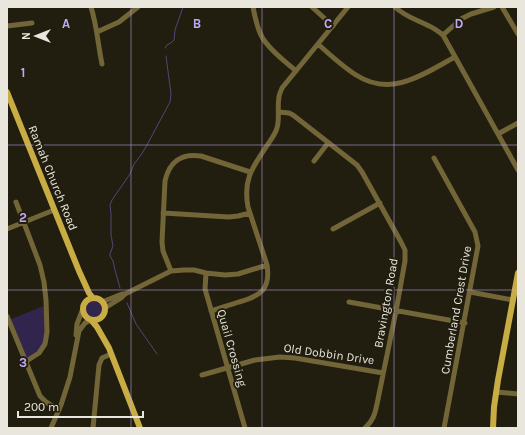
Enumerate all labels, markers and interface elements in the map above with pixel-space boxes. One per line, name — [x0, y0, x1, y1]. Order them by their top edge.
north arrow — [16, 16, 56, 56]
text: A — [62, 16, 70, 31]
text: B — [193, 16, 201, 31]
text: C — [324, 16, 332, 31]
text: D — [455, 16, 464, 31]
text: N — [20, 32, 33, 40]
text: 1 — [21, 65, 25, 80]
street label: Ramah Church Road — [26, 123, 80, 233]
text: 2 — [19, 210, 27, 225]
street label: Cumberland Crest Drive — [438, 245, 474, 375]
street label: Bravington Road — [371, 257, 401, 349]
street label: Quail Crossing — [214, 308, 250, 389]
street label: Old Dobbin Drive — [283, 341, 375, 367]
text: 3 — [19, 355, 27, 370]
scale bar — [18, 393, 143, 419]
text: 200 m — [24, 400, 59, 414]

